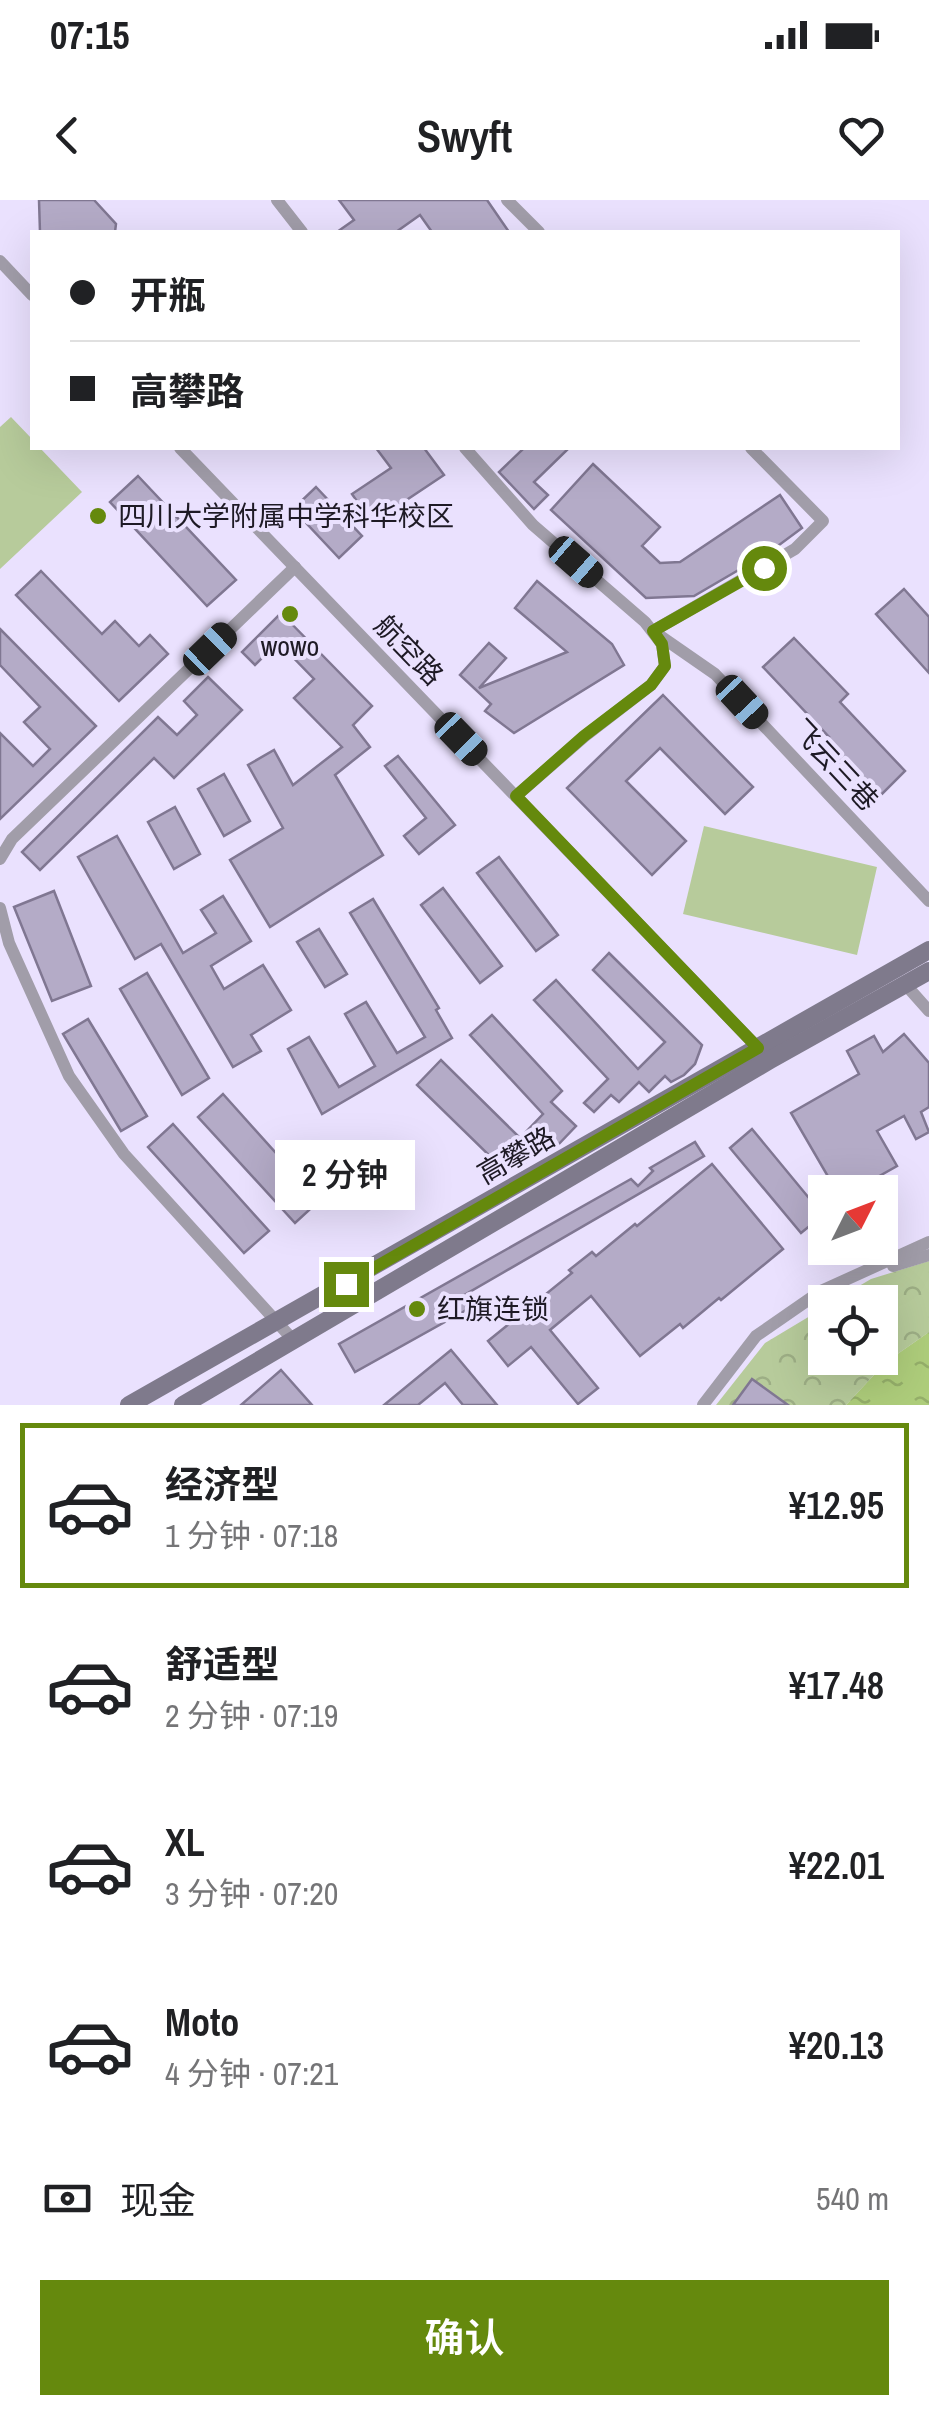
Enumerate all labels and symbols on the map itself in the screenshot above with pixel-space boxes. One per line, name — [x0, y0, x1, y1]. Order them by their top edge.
place label: 四川大学附属中学科华校区 — [118, 497, 454, 535]
marker: 四川大学附属中学科华校区 — [87, 505, 109, 527]
car — [544, 531, 608, 593]
route start — [742, 546, 787, 591]
marker: wowo — [279, 603, 301, 625]
street label: 航空路 — [366, 607, 452, 693]
car — [178, 617, 242, 681]
place label: wowo — [261, 627, 319, 665]
car — [711, 670, 773, 734]
car — [429, 707, 493, 771]
street label: 飞云三巷 — [783, 711, 887, 819]
street label: 高攀路 — [470, 1118, 562, 1192]
callout: 2 分钟 — [276, 1139, 416, 1209]
north arrow — [808, 1175, 898, 1265]
route end — [324, 1262, 369, 1307]
place label: 红旗连锁 — [437, 1290, 549, 1328]
marker: 红旗连锁 — [406, 1298, 428, 1320]

